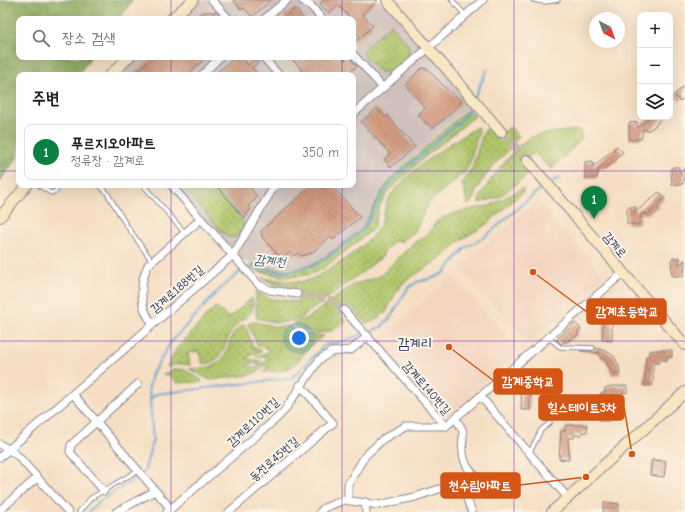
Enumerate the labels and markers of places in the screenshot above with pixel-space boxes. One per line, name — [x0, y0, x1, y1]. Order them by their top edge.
pin: 1 — [581, 186, 607, 219]
callout: 감계초등학교 — [587, 299, 666, 324]
callout: 감계중학교 — [494, 369, 562, 394]
callout: 힐스테이트3차 — [539, 395, 624, 420]
callout: 천수림아파트 — [441, 473, 520, 498]

